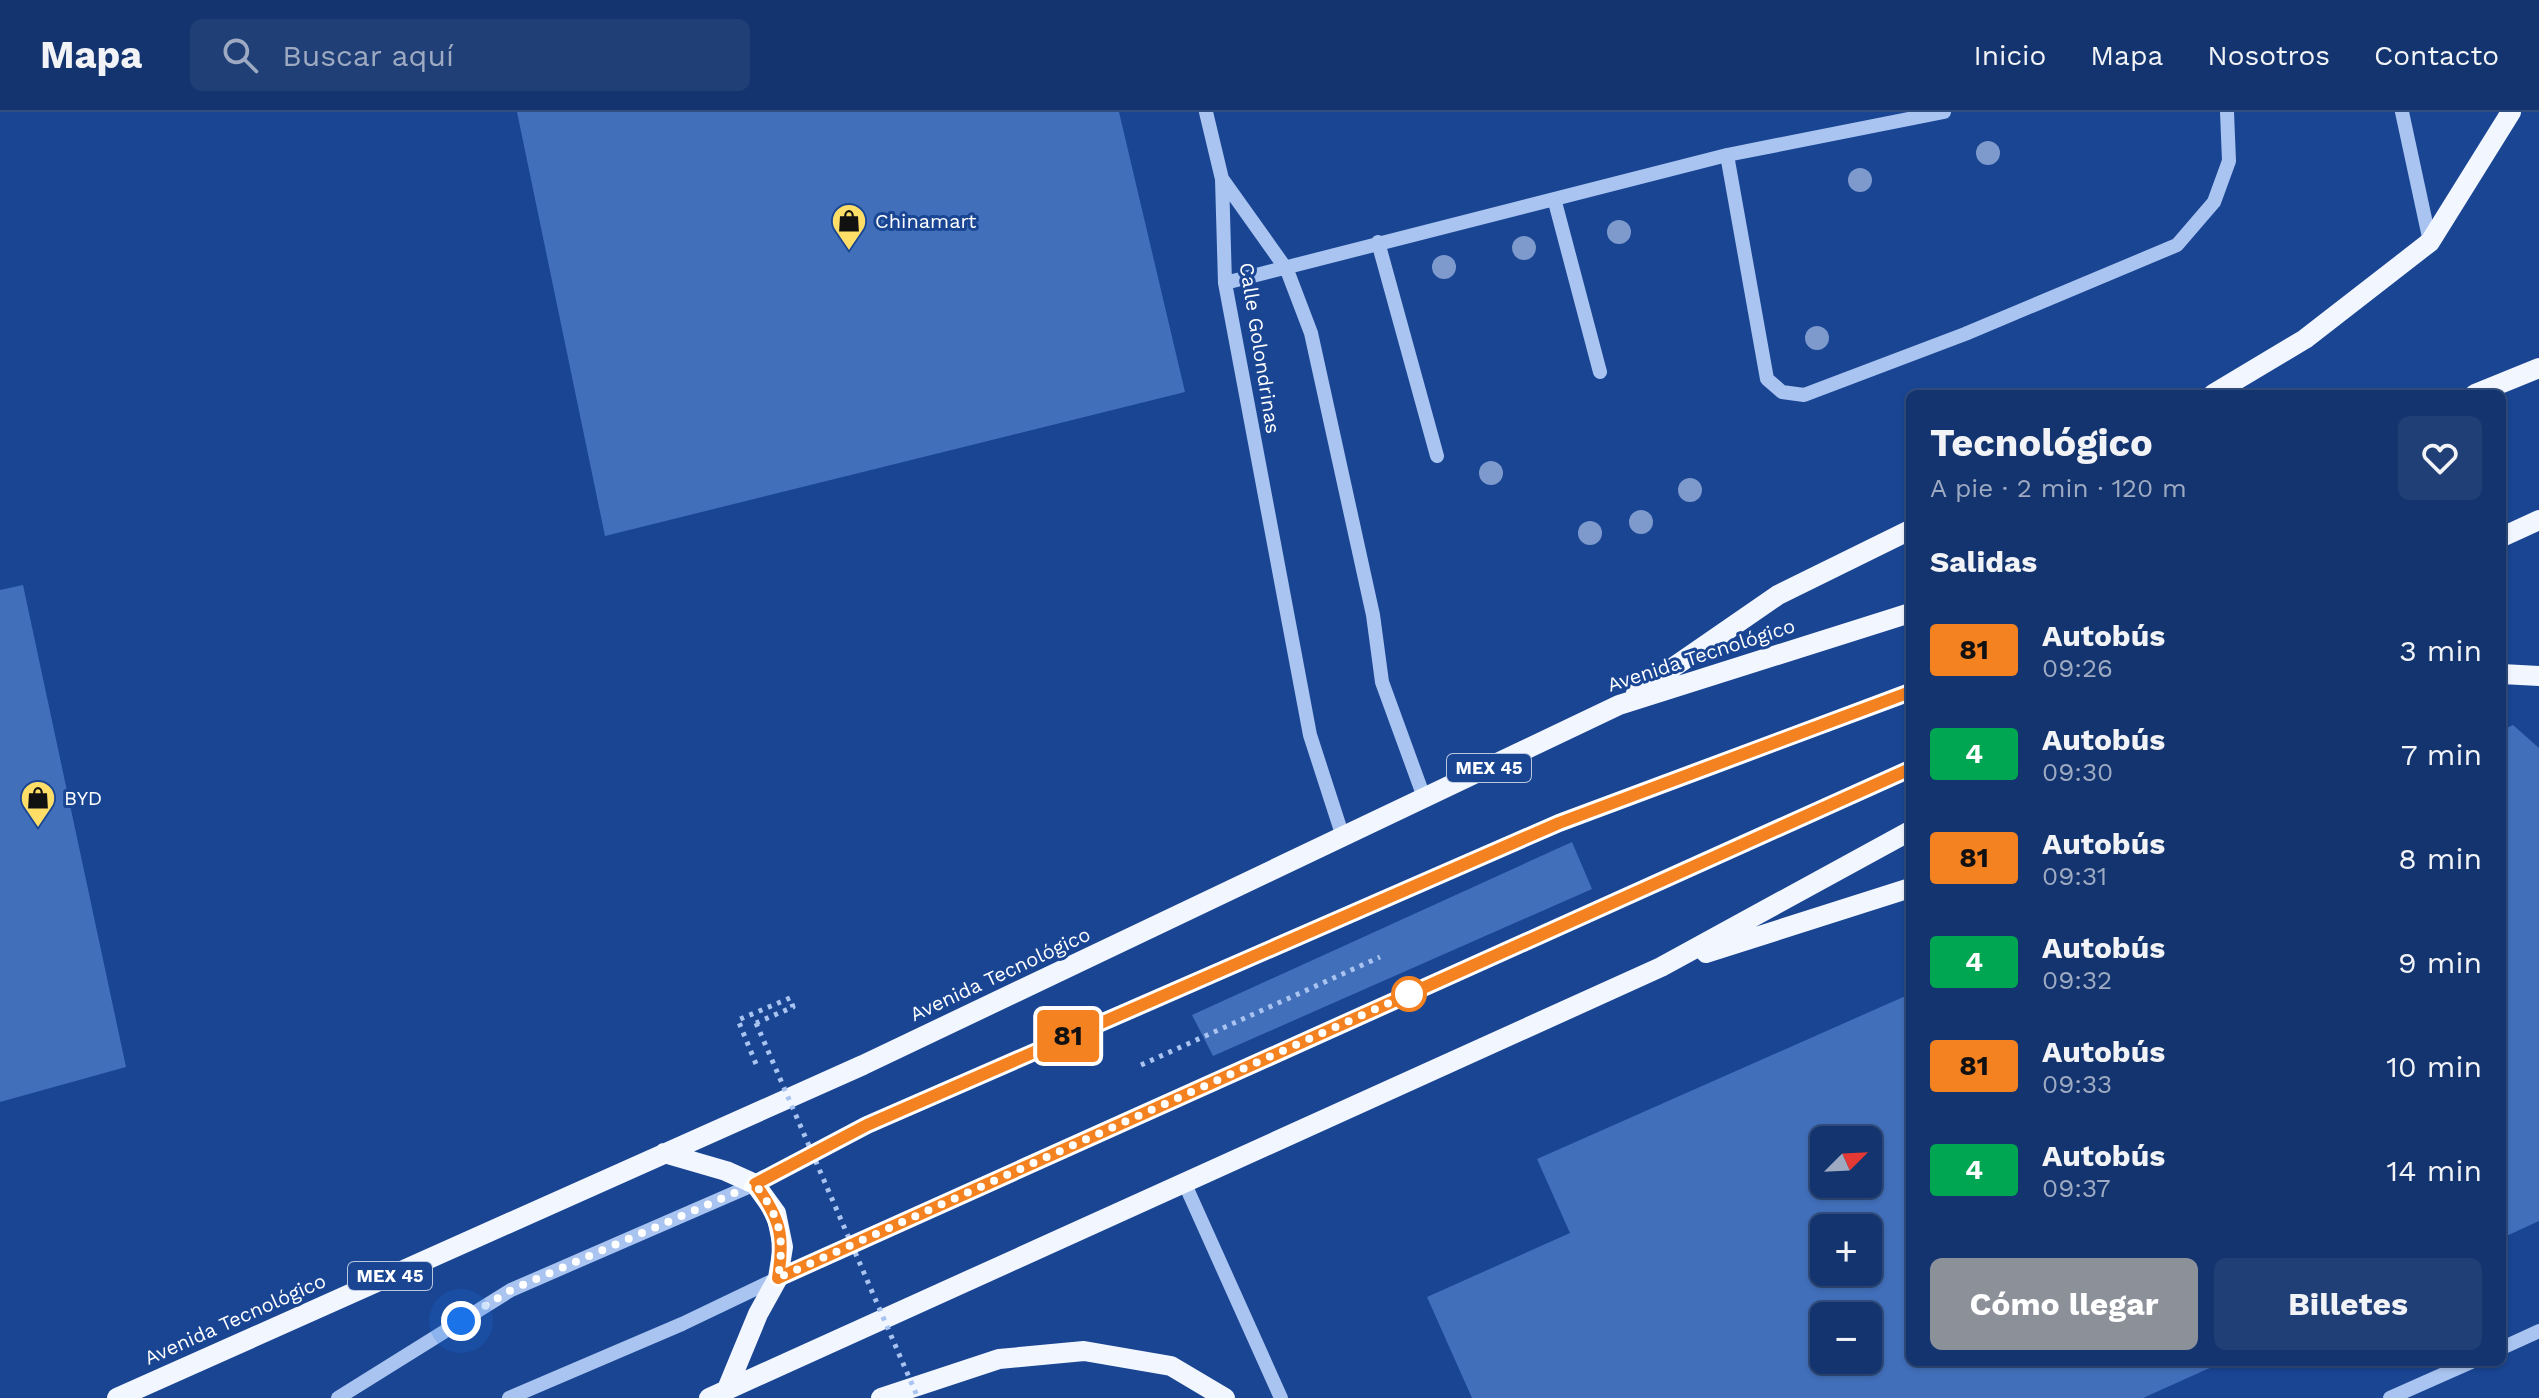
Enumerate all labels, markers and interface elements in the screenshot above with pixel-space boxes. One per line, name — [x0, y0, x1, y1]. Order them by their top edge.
search box — [190, 19, 750, 91]
text: Mapa — [40, 33, 142, 77]
icon: search — [218, 33, 262, 77]
text: Buscar aquí — [282, 38, 454, 73]
text: Inicio — [1974, 39, 2046, 72]
text: Mapa — [2090, 39, 2163, 72]
text: Nosotros — [2207, 39, 2330, 72]
text: Contacto — [2374, 39, 2499, 72]
shop icon: Chinamart — [830, 202, 868, 252]
place label: Chinamart — [875, 209, 977, 233]
street label: Calle Golondrinas — [1235, 261, 1285, 435]
button: heart — [2398, 416, 2482, 500]
text: Tecnológico — [1930, 421, 2153, 465]
text: A pie · 2 min · 120 m — [1930, 473, 2187, 503]
text: Salidas — [1930, 544, 2037, 579]
street label: Avenida Tecnológico — [1604, 613, 1798, 697]
text: Autobús — [2042, 618, 2165, 653]
text: 81 — [1959, 633, 1989, 666]
text: 3 min — [2399, 633, 2482, 668]
text: 09:26 — [2042, 653, 2113, 683]
text: Autobús — [2042, 722, 2165, 757]
text: 4 — [1965, 737, 1983, 770]
text: 7 min — [2401, 737, 2482, 772]
road number: MEX 45 — [1447, 754, 1531, 782]
text: 09:30 — [2042, 757, 2113, 787]
shop icon: BYD — [19, 779, 57, 829]
place label: BYD — [64, 786, 102, 810]
text: Autobús — [2042, 826, 2165, 861]
text: 81 — [1959, 841, 1989, 874]
text: 8 min — [2398, 841, 2482, 876]
text: 09:31 — [2042, 861, 2107, 891]
street label: Avenida Tecnológico — [906, 922, 1094, 1026]
text: Autobús — [2042, 930, 2165, 965]
text: 4 — [1965, 945, 1983, 978]
text: 9 min — [2398, 945, 2482, 980]
text: 09:32 — [2042, 965, 2112, 995]
unlabelled marker — [1392, 977, 1426, 1011]
line badge: 81 — [1032, 1010, 1104, 1062]
text: 81 — [1053, 1019, 1083, 1052]
text: Autobús — [2042, 1034, 2165, 1069]
text: 81 — [1959, 1049, 1989, 1082]
text: 10 min — [2386, 1049, 2482, 1084]
text: 09:33 — [2042, 1069, 2112, 1099]
north arrow — [1810, 1126, 1882, 1198]
map controls — [1810, 1126, 1882, 1374]
text: Autobús — [2042, 1138, 2165, 1173]
text: 4 — [1965, 1153, 1983, 1186]
text: 14 min — [2387, 1153, 2482, 1188]
text: 09:37 — [2042, 1173, 2111, 1203]
button: + — [1810, 1214, 1882, 1286]
button: Cómo llegar — [1930, 1258, 2198, 1350]
button: Billetes — [2214, 1258, 2482, 1350]
road number: MEX 45 — [348, 1262, 432, 1290]
street label: Avenida Tecnológico — [141, 1268, 329, 1370]
your location — [441, 1301, 481, 1341]
button: − — [1810, 1302, 1882, 1374]

